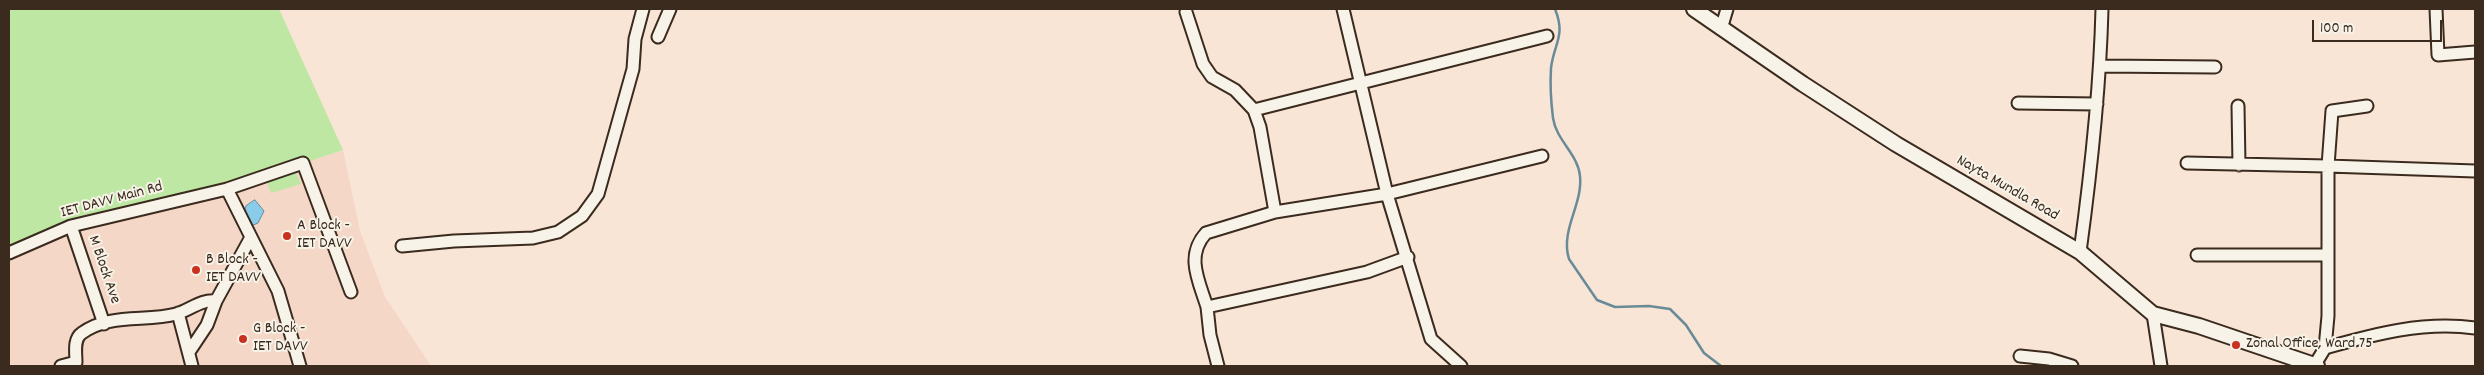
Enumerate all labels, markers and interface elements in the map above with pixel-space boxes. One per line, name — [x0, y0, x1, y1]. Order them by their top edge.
scale bar — [2314, 10, 2444, 42]
text: 100 m — [2320, 18, 2353, 40]
street label: Nayta Mundla Road — [1952, 152, 2062, 226]
street label: IET DAVV Main Rd — [59, 178, 165, 224]
place label: A Block - IET DAVV — [297, 217, 352, 255]
marker: A Block - IET DAVV — [281, 230, 293, 242]
street label: M Block Ave — [82, 233, 124, 307]
place label: B Block - IET DAVV — [206, 251, 261, 289]
marker: B Block - IET DAVV — [190, 264, 202, 276]
place label: G Block - IET DAVV — [253, 320, 308, 358]
marker: G Block - IET DAVV — [237, 333, 249, 345]
place label: Zonal Office, Ward 75 — [2246, 335, 2373, 355]
marker: Zonal Office, Ward 75 — [2230, 339, 2242, 351]

